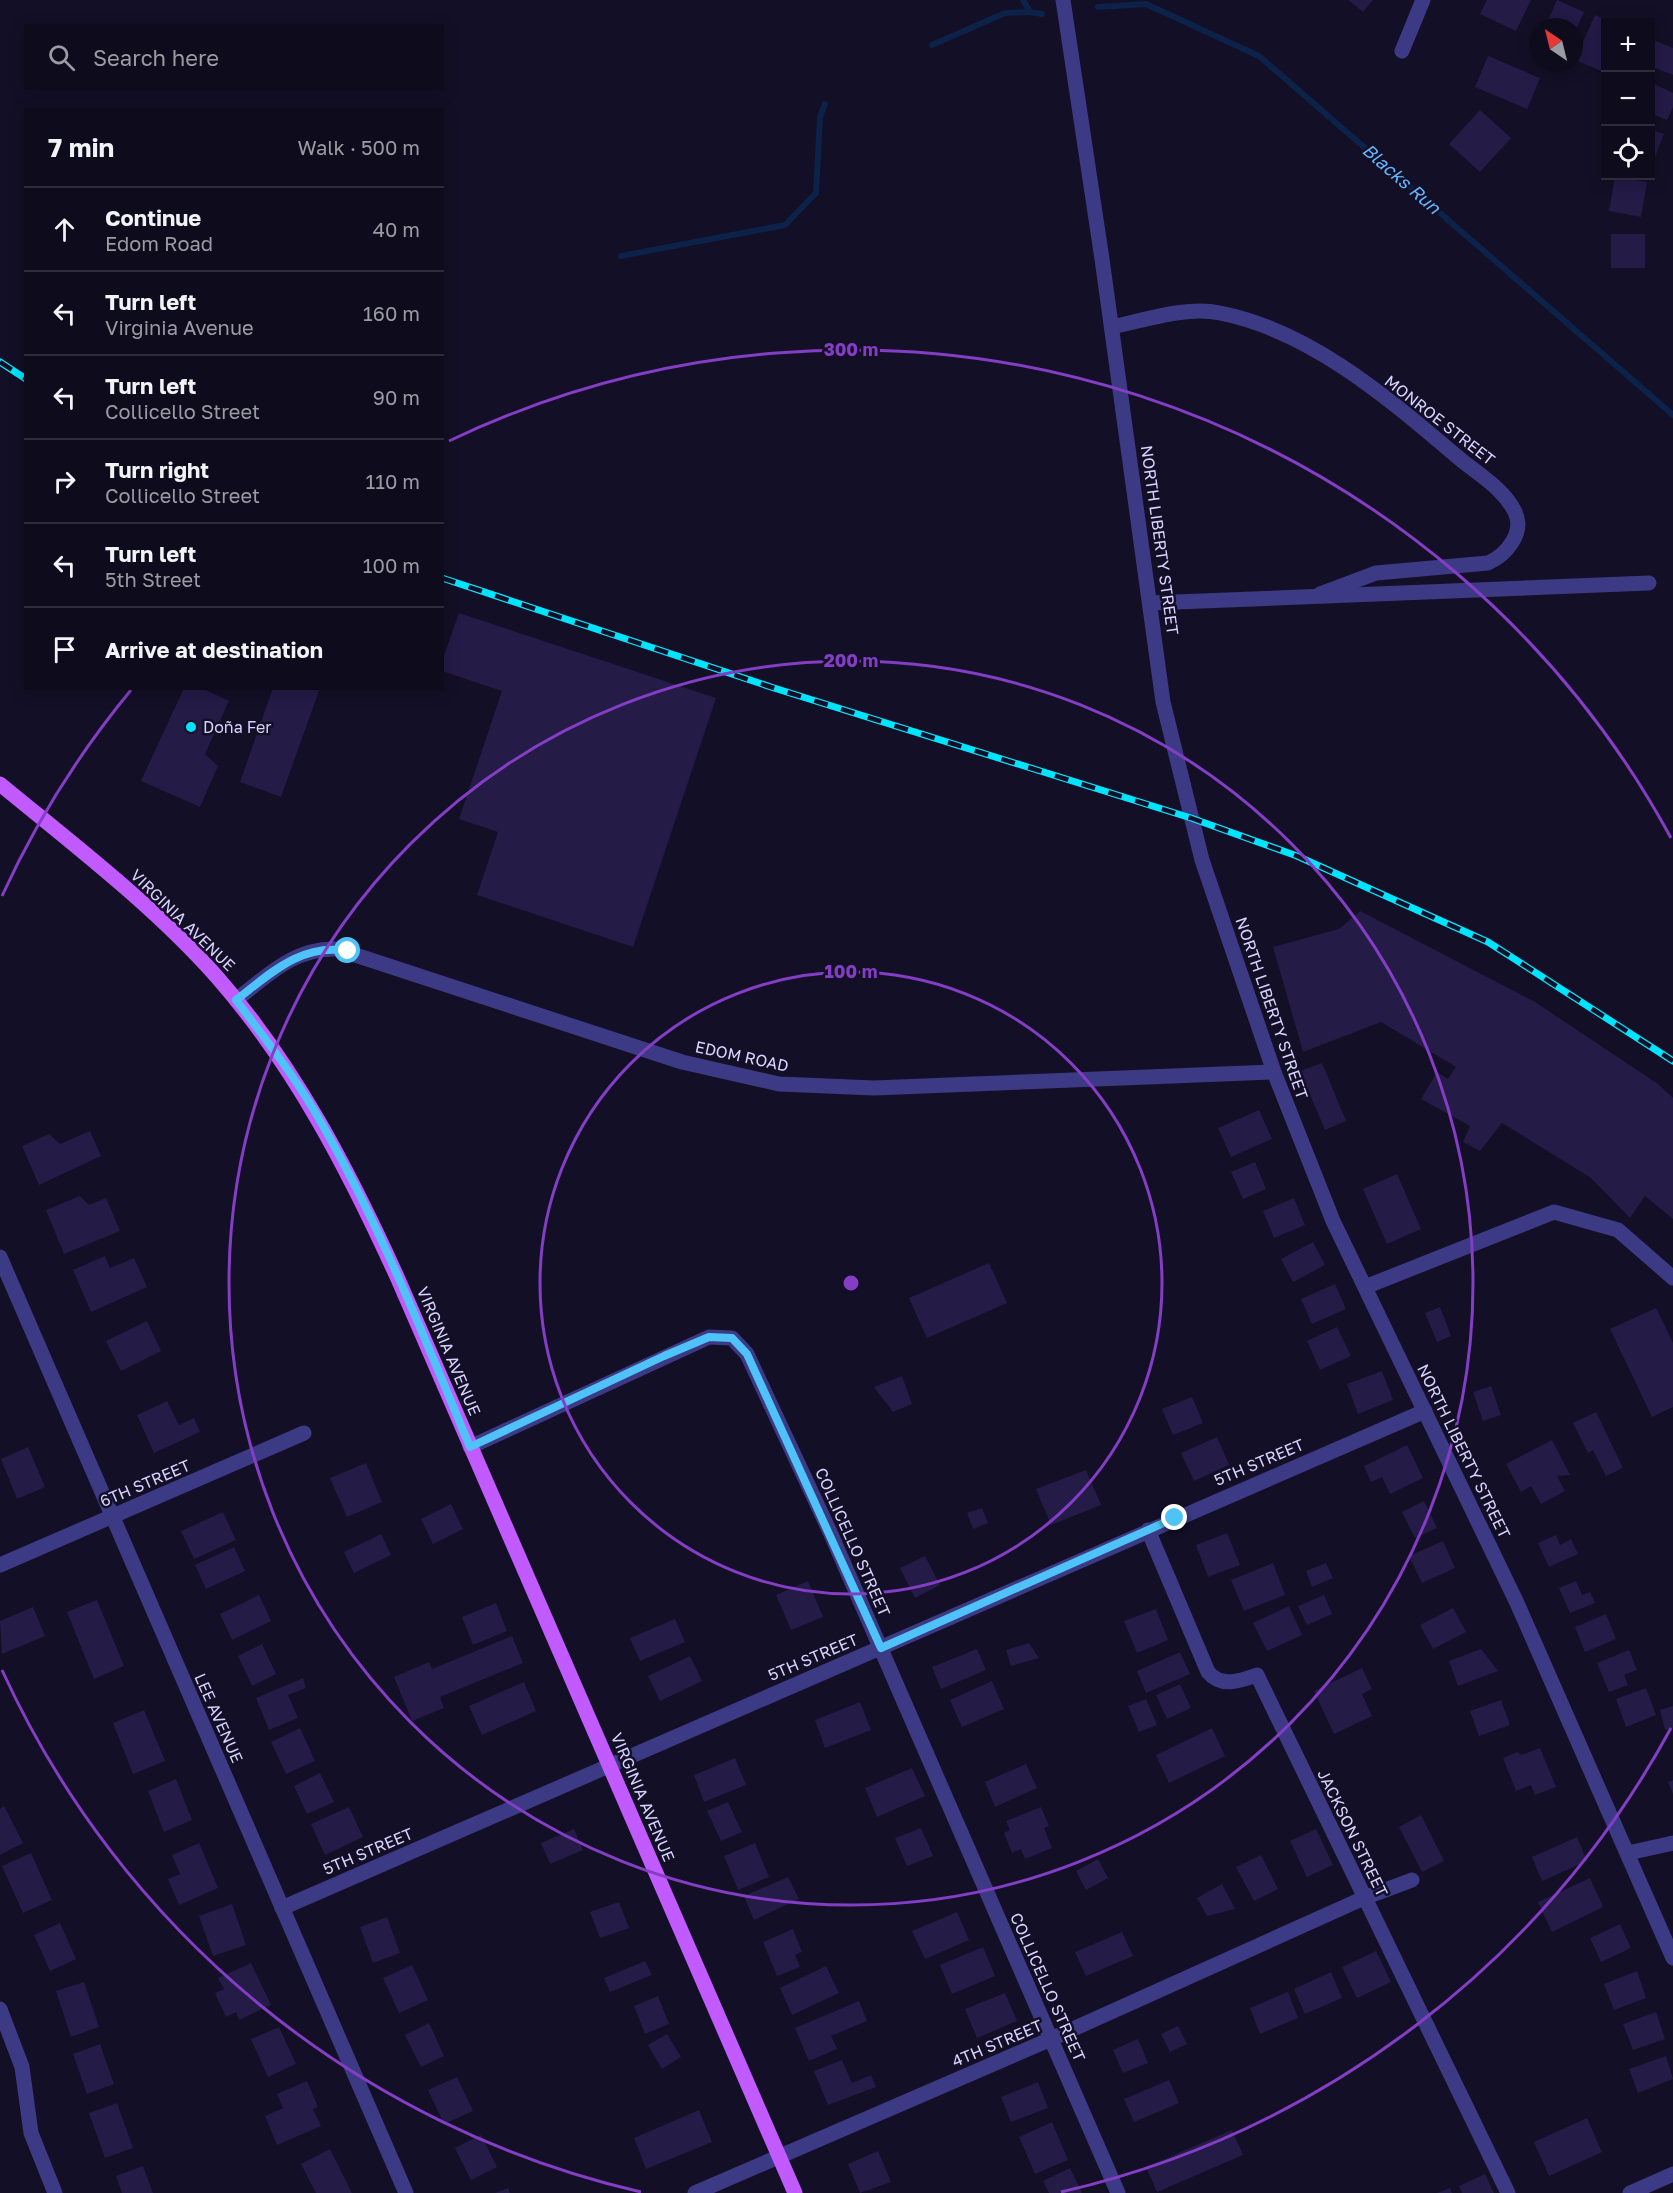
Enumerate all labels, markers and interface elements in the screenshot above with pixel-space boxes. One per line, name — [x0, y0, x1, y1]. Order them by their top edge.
north arrow — [1529, 18, 1583, 72]
map controls — [1601, 18, 1655, 180]
button: + — [1601, 18, 1655, 72]
search box — [24, 24, 444, 90]
icon: search — [45, 41, 78, 74]
text: Search here — [93, 44, 219, 71]
button: − — [1601, 72, 1655, 126]
button: locate — [1601, 126, 1655, 180]
text: 7 min — [48, 132, 114, 163]
text: Walk · 500 m — [298, 135, 420, 159]
water label: Blacks Run — [1358, 138, 1446, 219]
text: Continue — [105, 204, 201, 231]
icon: ahead — [48, 213, 81, 246]
text: 40 m — [373, 217, 420, 241]
text: Edom Road — [105, 231, 213, 255]
text: Turn left — [105, 288, 196, 315]
icon: left — [48, 297, 81, 330]
text: 160 m — [363, 301, 420, 325]
text: Virginia Avenue — [105, 315, 254, 339]
text: 300 m — [824, 338, 878, 360]
street label: MONROE STREET — [1381, 371, 1499, 469]
text: Turn left — [105, 372, 196, 399]
icon: left — [48, 381, 81, 414]
text: 90 m — [373, 385, 420, 409]
text: Collicello Street — [105, 399, 260, 423]
street label: NORTH LIBERTY STREET — [1137, 444, 1183, 636]
text: Turn right — [105, 456, 209, 483]
icon: right — [48, 465, 81, 498]
text: 110 m — [366, 469, 420, 493]
text: Collicello Street — [105, 483, 260, 507]
text: Turn left — [105, 540, 196, 567]
icon: left — [48, 549, 81, 582]
text: 100 m — [363, 553, 420, 577]
text: 5th Street — [105, 567, 201, 591]
icon: arrive — [48, 633, 81, 666]
text: Arrive at destination — [105, 636, 323, 663]
text: 200 m — [824, 649, 878, 671]
place label: Doña Fer — [203, 717, 272, 737]
marker: Doña Fer — [184, 720, 198, 734]
street label: VIRGINIA AVENUE — [126, 865, 240, 975]
street label: NORTH LIBERTY STREET — [1231, 914, 1313, 1102]
route start — [334, 937, 360, 963]
text: 100 m — [825, 960, 877, 982]
street label: EDOM ROAD — [694, 1036, 790, 1076]
centre of rings — [841, 1273, 861, 1293]
street label: VIRGINIA AVENUE — [413, 1283, 485, 1419]
street label: NORTH LIBERTY STREET — [1413, 1361, 1515, 1541]
street label: 5TH STREET — [1211, 1434, 1307, 1490]
street label: 6TH STREET — [97, 1455, 193, 1511]
street label: COLLICELLO STREET — [811, 1465, 895, 1619]
route end — [1161, 1504, 1187, 1530]
street label: 5TH STREET — [765, 1629, 861, 1685]
street label: LEE AVENUE — [190, 1670, 248, 1766]
street label: VIRGINIA AVENUE — [607, 1729, 679, 1865]
street label: JACKSON STREET — [1314, 1766, 1393, 1900]
street label: 5TH STREET — [320, 1823, 416, 1879]
street label: COLLICELLO STREET — [1006, 1910, 1090, 2064]
street label: 4TH STREET — [949, 2015, 1045, 2071]

